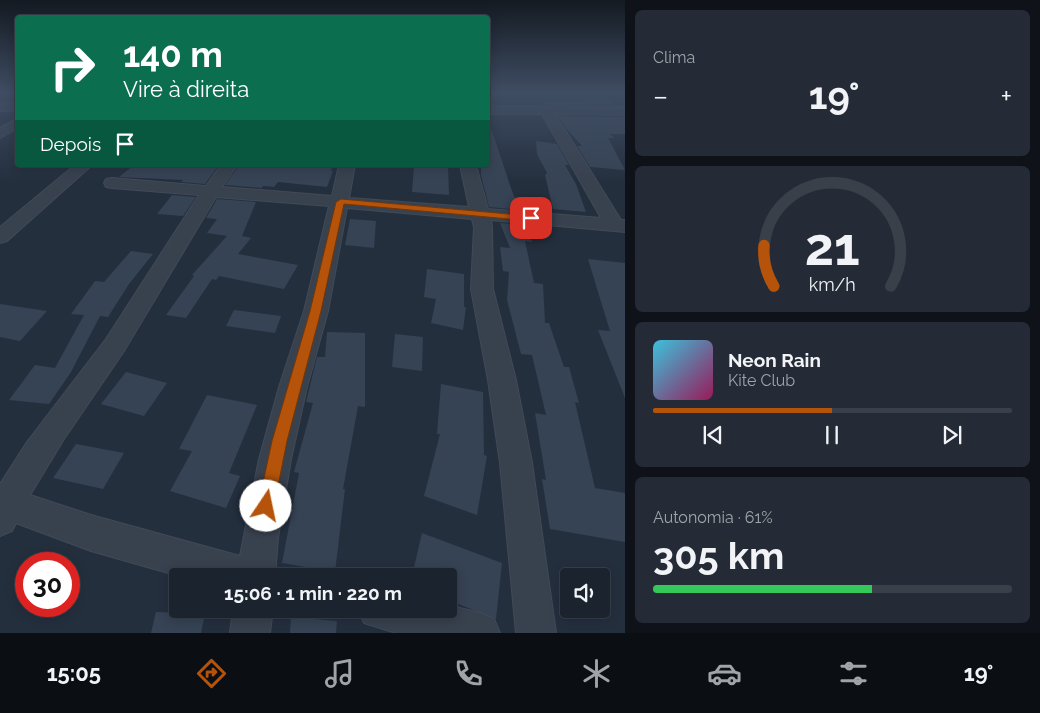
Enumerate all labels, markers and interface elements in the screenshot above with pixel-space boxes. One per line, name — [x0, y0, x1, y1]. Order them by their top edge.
text: 140 m — [123, 34, 223, 75]
icon: right — [40, 35, 105, 100]
text: Clima — [653, 48, 695, 67]
text: 19° — [809, 73, 860, 118]
text: Vire à direita — [123, 76, 249, 102]
text: − — [653, 80, 668, 113]
text: + — [1000, 80, 1012, 113]
icon: arrive — [111, 130, 139, 158]
text: Depois — [40, 133, 101, 155]
pin — [510, 197, 552, 239]
icon: arrive — [517, 204, 545, 232]
text: 21 — [805, 216, 860, 277]
text: km/h — [809, 274, 856, 295]
text: Neon Rain — [728, 349, 821, 371]
text: Kite Club — [728, 371, 795, 390]
icon: previous — [699, 421, 727, 449]
icon: pause — [818, 421, 846, 449]
icon: next — [938, 421, 966, 449]
position arrow — [239, 479, 291, 531]
text: Autonomia · 61% — [653, 508, 773, 527]
text: 305 km — [653, 533, 784, 578]
speed limit sign: 30 — [15, 552, 80, 617]
map controls — [560, 568, 610, 618]
button: sound — [560, 568, 610, 618]
text: 15:06 · 1 min · 220 m — [224, 582, 402, 604]
icon: directions — [194, 656, 229, 691]
icon: music — [322, 656, 357, 691]
icon: phone — [451, 656, 486, 691]
icon: climate — [579, 656, 614, 691]
icon: car — [707, 656, 742, 691]
icon: filters — [836, 656, 871, 691]
text: 15:05 — [47, 660, 101, 686]
text: 19° — [964, 660, 993, 686]

